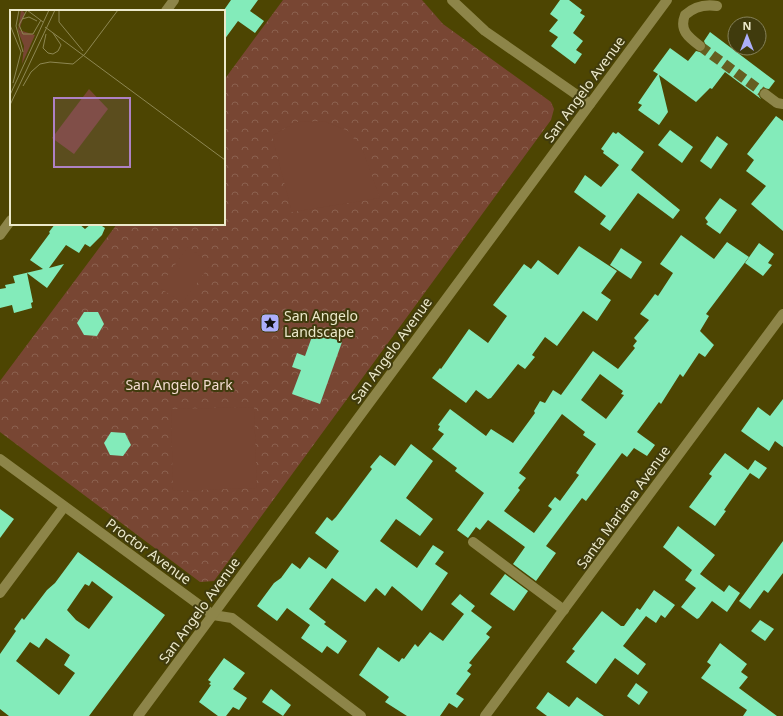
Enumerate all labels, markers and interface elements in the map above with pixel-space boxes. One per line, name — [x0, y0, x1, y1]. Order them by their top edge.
inset map — [10, 10, 225, 225]
north arrow — [727, 16, 767, 56]
text: N — [743, 18, 751, 33]
street label: San Angelo Avenue — [539, 32, 629, 146]
street label: San Angelo Avenue — [346, 293, 436, 407]
place label: San Angelo Landscape — [284, 306, 358, 341]
place icon: San Angelo Landscape — [259, 312, 281, 334]
park label: San Angelo Park — [125, 375, 233, 394]
street label: Santa Mariana Avenue — [572, 442, 674, 572]
street label: Proctor Avenue — [102, 514, 196, 589]
street label: San Angelo Avenue — [154, 553, 244, 667]

